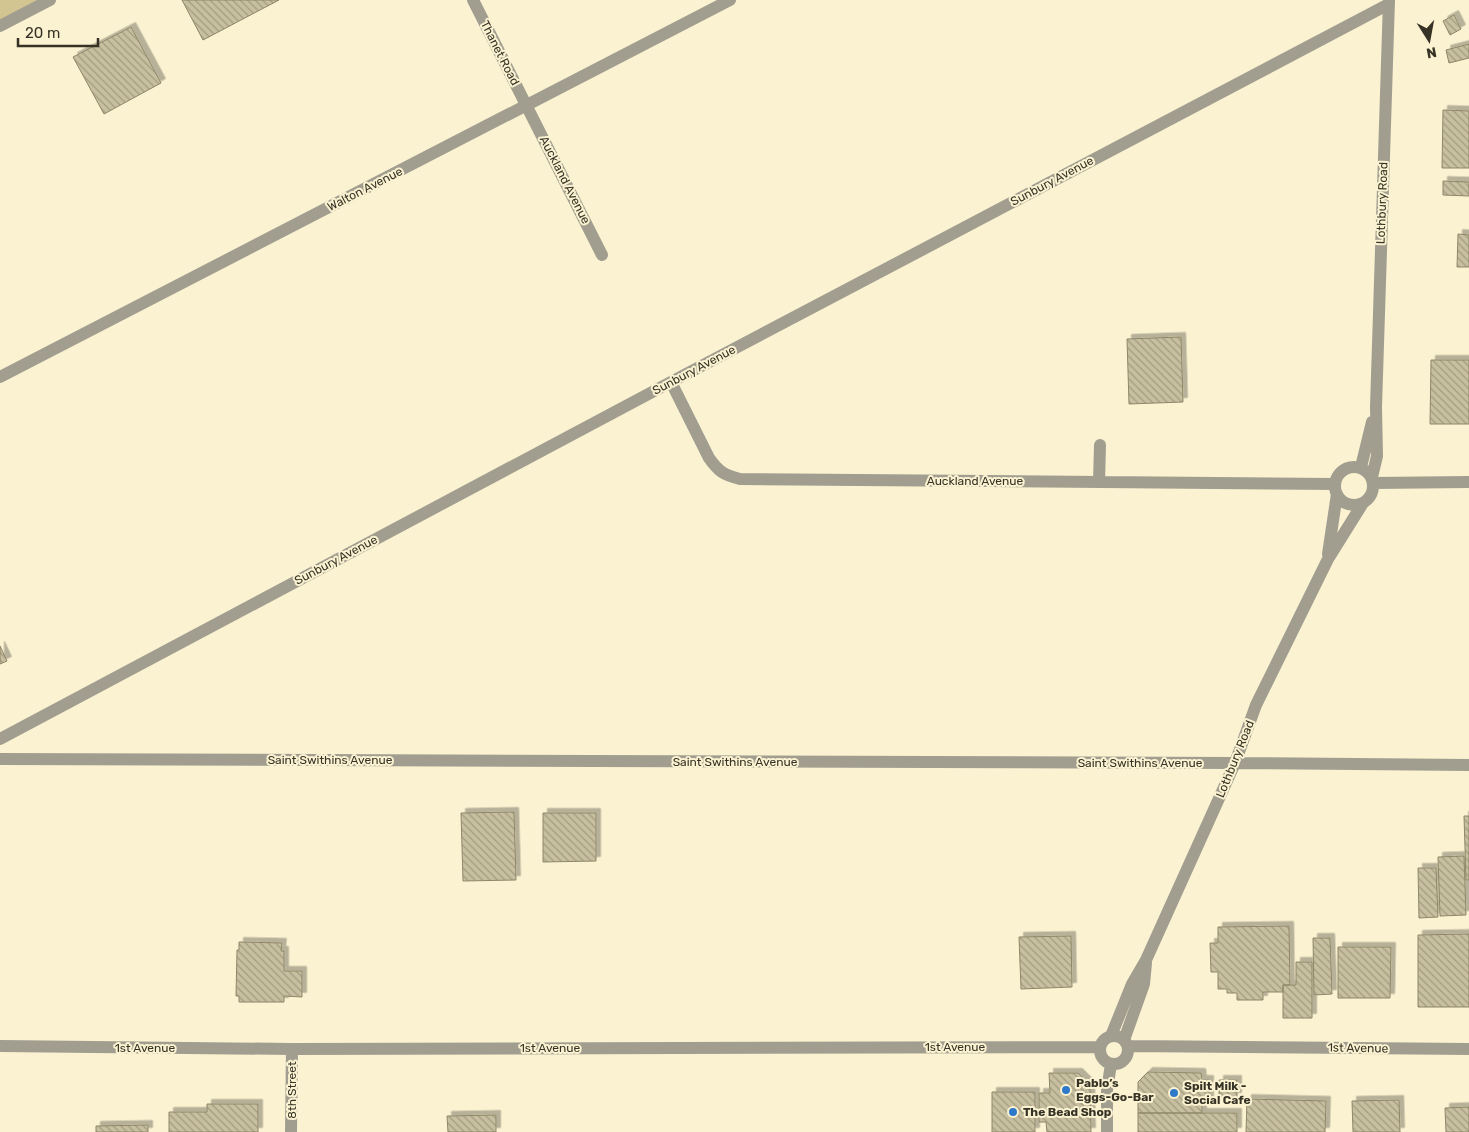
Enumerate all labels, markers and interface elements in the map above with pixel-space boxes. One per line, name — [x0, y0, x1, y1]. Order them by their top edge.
scale bar — [18, 15, 98, 47]
north arrow — [1404, 15, 1454, 65]
street label: Thanet Road — [478, 18, 522, 88]
text: 20 m — [25, 24, 60, 42]
text: N — [1425, 43, 1438, 62]
street label: Auckland Avenue — [537, 134, 593, 226]
street label: Sunbury Avenue — [1008, 153, 1096, 209]
street label: Lothbury Road — [1374, 162, 1390, 244]
street label: Walton Avenue — [325, 164, 405, 214]
street label: Sunbury Avenue — [650, 342, 738, 398]
street label: Auckland Avenue — [927, 474, 1024, 488]
street label: Sunbury Avenue — [292, 532, 380, 588]
street label: Lothbury Road — [1213, 718, 1257, 800]
street label: Saint Swithins Avenue — [268, 753, 393, 767]
street label: Saint Swithins Avenue — [673, 755, 798, 769]
street label: Saint Swithins Avenue — [1078, 756, 1203, 770]
street label: 1st Avenue — [925, 1040, 986, 1054]
street label: 1st Avenue — [1328, 1040, 1389, 1056]
street label: 1st Avenue — [115, 1041, 176, 1055]
street label: 1st Avenue — [520, 1041, 581, 1055]
street label: 8th Street — [285, 1061, 299, 1119]
place label: Pablo’s Eggs-Go-Bar — [1076, 1076, 1154, 1104]
place label: Spilt Milk - Social Cafe — [1184, 1079, 1251, 1107]
marker: Pablo’s Eggs-Go-Bar — [1060, 1084, 1072, 1096]
marker: Spilt Milk - Social Cafe — [1168, 1087, 1180, 1099]
place label: The Bead Shop — [1023, 1105, 1112, 1119]
marker: The Bead Shop — [1007, 1106, 1019, 1118]

